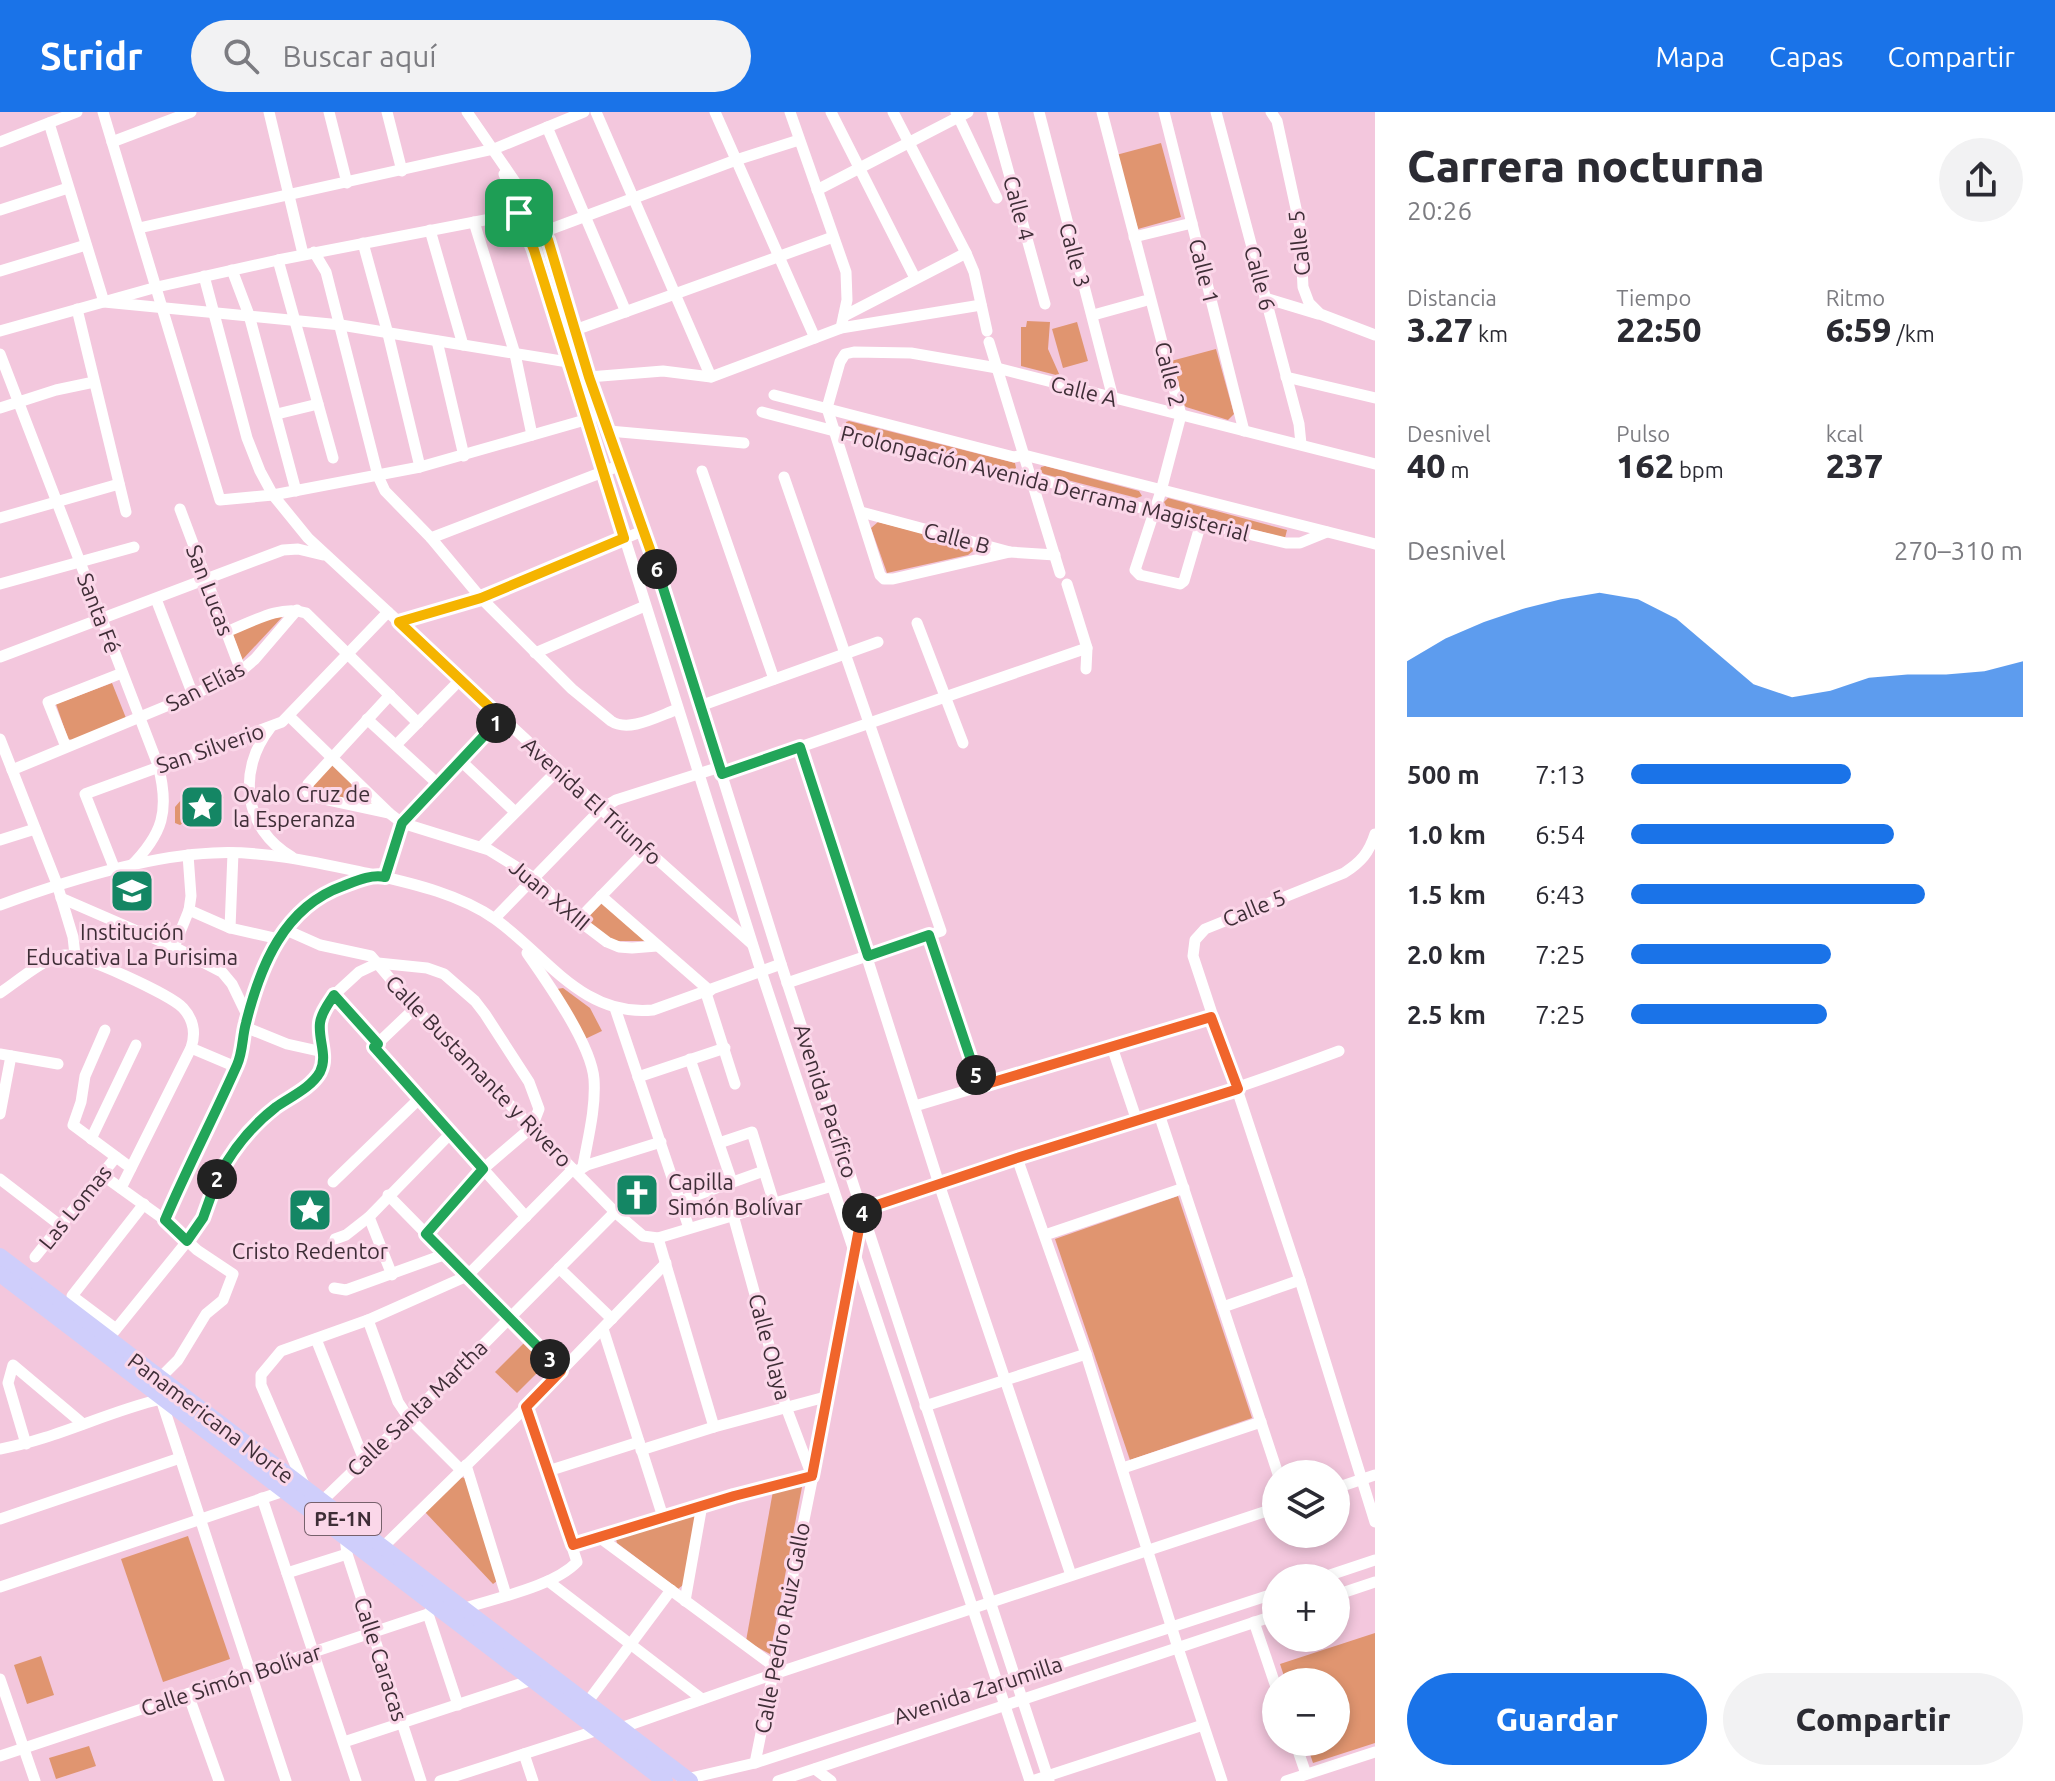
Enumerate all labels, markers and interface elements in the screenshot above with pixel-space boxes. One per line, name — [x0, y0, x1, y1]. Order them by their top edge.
search box — [191, 20, 751, 92]
icon: search — [219, 34, 263, 78]
text: Stridr — [40, 35, 143, 77]
text: Buscar aquí — [283, 39, 437, 73]
text: Mapa — [1655, 41, 1725, 72]
text: Capas — [1769, 41, 1844, 72]
text: Compartir — [1888, 41, 2015, 72]
button: share — [1939, 138, 2023, 222]
text: Carrera nocturna — [1407, 141, 1765, 190]
street label: Calle 4 — [999, 173, 1040, 243]
pin — [485, 179, 553, 247]
icon: arrive — [497, 191, 541, 235]
text: 20:26 — [1407, 196, 1472, 225]
street label: Calle 5 — [1283, 209, 1314, 277]
street label: Calle 3 — [1055, 220, 1096, 290]
street label: Calle 1 — [1184, 236, 1225, 306]
street label: Calle 6 — [1240, 243, 1281, 313]
text: Distancia — [1407, 285, 1497, 310]
text: Tiempo — [1616, 285, 1691, 310]
text: Ritmo — [1826, 285, 1885, 310]
text: 3.27 — [1407, 310, 1473, 348]
text: 22:50 — [1616, 310, 1701, 348]
text: 6:59 — [1826, 310, 1892, 348]
text: km — [1473, 321, 1508, 346]
text: /km — [1892, 321, 1935, 346]
street label: Calle 2 — [1150, 339, 1191, 409]
street label: Calle A — [1048, 370, 1121, 411]
street label: Prolongación Avenida Derrama Magisterial — [838, 420, 1252, 545]
text: Desnivel — [1407, 421, 1491, 446]
text: Pulso — [1616, 421, 1670, 446]
text: kcal — [1826, 421, 1864, 446]
text: 40 — [1407, 446, 1445, 484]
text: 162 — [1616, 446, 1674, 484]
text: 237 — [1826, 446, 1883, 484]
text: m — [1445, 457, 1469, 482]
text: bpm — [1674, 457, 1724, 482]
street label: Calle B — [921, 517, 993, 558]
text: Desnivel — [1407, 536, 1506, 565]
text: 270–310 m — [1894, 536, 2023, 565]
street label: San Lucas — [182, 541, 239, 639]
pin: 6 — [637, 549, 677, 589]
text: 6 — [651, 556, 663, 581]
street label: Santa Fé — [73, 569, 126, 657]
street label: San Elías — [161, 655, 248, 716]
pin: 1 — [476, 703, 516, 743]
text: 1 — [490, 710, 502, 735]
street label: San Silverio — [153, 717, 267, 778]
street label: Avenida El Triunfo — [518, 732, 667, 870]
text: 500 m — [1407, 760, 1480, 789]
text: 7:13 — [1535, 760, 1585, 789]
place label: Ovalo Cruz de la Esperanza — [233, 781, 370, 831]
place icon: Ovalo Cruz de la Esperanza — [178, 783, 226, 831]
text: 1.0 km — [1407, 820, 1486, 849]
text: 6:54 — [1535, 820, 1585, 849]
street label: Juan XXIII — [505, 854, 595, 935]
school or university icon: Institución Educativa La Purisima — [108, 867, 156, 915]
text: 1.5 km — [1407, 880, 1486, 909]
text: 6:43 — [1535, 880, 1585, 909]
street label: Calle 5 — [1219, 884, 1289, 931]
place label: Institución Educativa La Purisima — [26, 919, 238, 969]
text: 2.0 km — [1407, 940, 1486, 969]
text: 7:25 — [1535, 940, 1585, 969]
street label: Calle Bustamante y Rivero — [381, 970, 578, 1172]
text: 2.5 km — [1407, 1000, 1486, 1029]
text: 7:25 — [1535, 1000, 1585, 1029]
street label: Avenida Pacífico — [790, 1021, 863, 1181]
pin: 5 — [956, 1055, 996, 1095]
text: 5 — [970, 1062, 982, 1087]
pin: 2 — [197, 1159, 237, 1199]
street label: Las Lomas — [33, 1160, 116, 1254]
text: 2 — [211, 1166, 223, 1191]
place label: Capilla Simón Bolívar — [668, 1169, 803, 1219]
church icon: Capilla Simón Bolívar — [613, 1171, 661, 1219]
place icon: Cristo Redentor — [286, 1186, 334, 1234]
pin: 4 — [842, 1193, 882, 1233]
text: 4 — [856, 1200, 868, 1225]
place label: Cristo Redentor — [232, 1238, 389, 1263]
street label: Calle Olaya — [744, 1291, 797, 1403]
street label: Calle Santa Martha — [341, 1334, 492, 1481]
pin: 3 — [530, 1339, 570, 1379]
text: 3 — [544, 1346, 556, 1371]
street label: Panamericana Norte — [124, 1347, 299, 1488]
map controls — [1262, 1460, 1350, 1756]
button: layers — [1262, 1460, 1350, 1548]
road number: PE-1N — [305, 1503, 381, 1535]
street label: Calle Pedro Ruiz Gallo — [749, 1520, 814, 1736]
button: + — [1262, 1564, 1350, 1652]
street label: Calle Caracas — [350, 1594, 413, 1724]
street label: Calle Simón Bolívar — [138, 1638, 325, 1720]
street label: Avenida Zarumilla — [890, 1650, 1065, 1729]
button: − — [1262, 1668, 1350, 1756]
button: Guardar — [1407, 1673, 1707, 1765]
button: Compartir — [1723, 1673, 2023, 1765]

